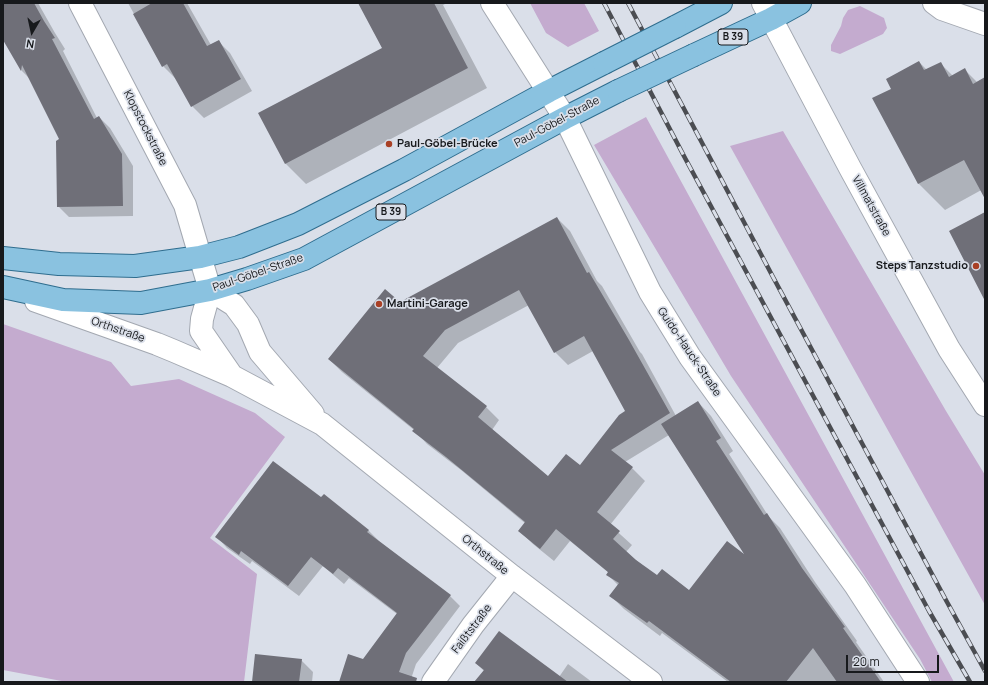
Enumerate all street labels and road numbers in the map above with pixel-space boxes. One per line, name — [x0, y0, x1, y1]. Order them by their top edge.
road number: B 39 — [718, 29, 748, 45]
street label: Klopstockstraße — [120, 88, 170, 168]
street label: Paul-Göbel-Straße — [512, 94, 602, 150]
street label: Villmatstraße — [849, 173, 893, 239]
road number: B 39 — [376, 204, 406, 220]
street label: Paul-Göbel-Straße — [211, 251, 305, 295]
street label: Guido-Hauck-Straße — [654, 305, 724, 399]
street label: Orthstraße — [89, 315, 147, 345]
street label: Orthstraße — [459, 532, 511, 578]
street label: Faißtstraße — [449, 602, 495, 656]

